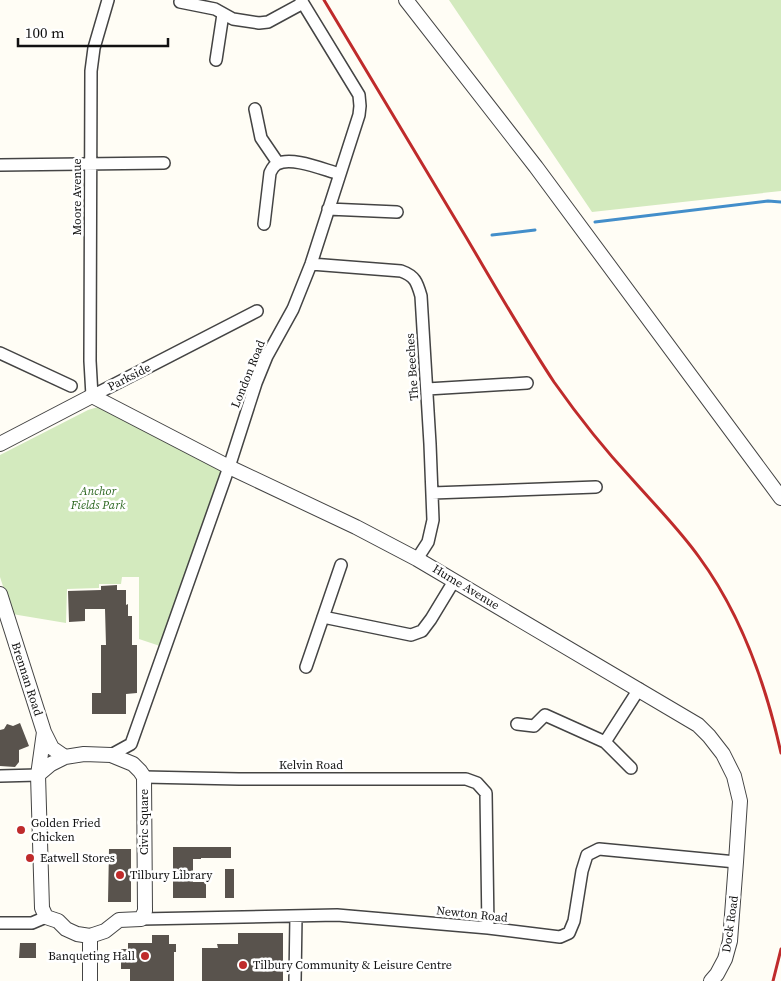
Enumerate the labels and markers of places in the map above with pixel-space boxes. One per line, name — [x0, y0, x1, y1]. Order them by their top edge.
place label: Golden Fried Chicken — [31, 815, 101, 845]
marker: Golden Fried Chicken — [15, 824, 27, 836]
place label: Eatwell Stores — [40, 850, 115, 866]
marker: Eatwell Stores — [24, 852, 36, 864]
place label: Tilbury Library — [130, 867, 213, 883]
marker: Tilbury Library — [114, 869, 126, 881]
place label: Banqueting Hall — [48, 948, 135, 964]
marker: Banqueting Hall — [139, 950, 151, 962]
place label: Tilbury Community & Leisure Centre — [253, 957, 452, 973]
marker: Tilbury Community & Leisure Centre — [237, 959, 249, 971]

